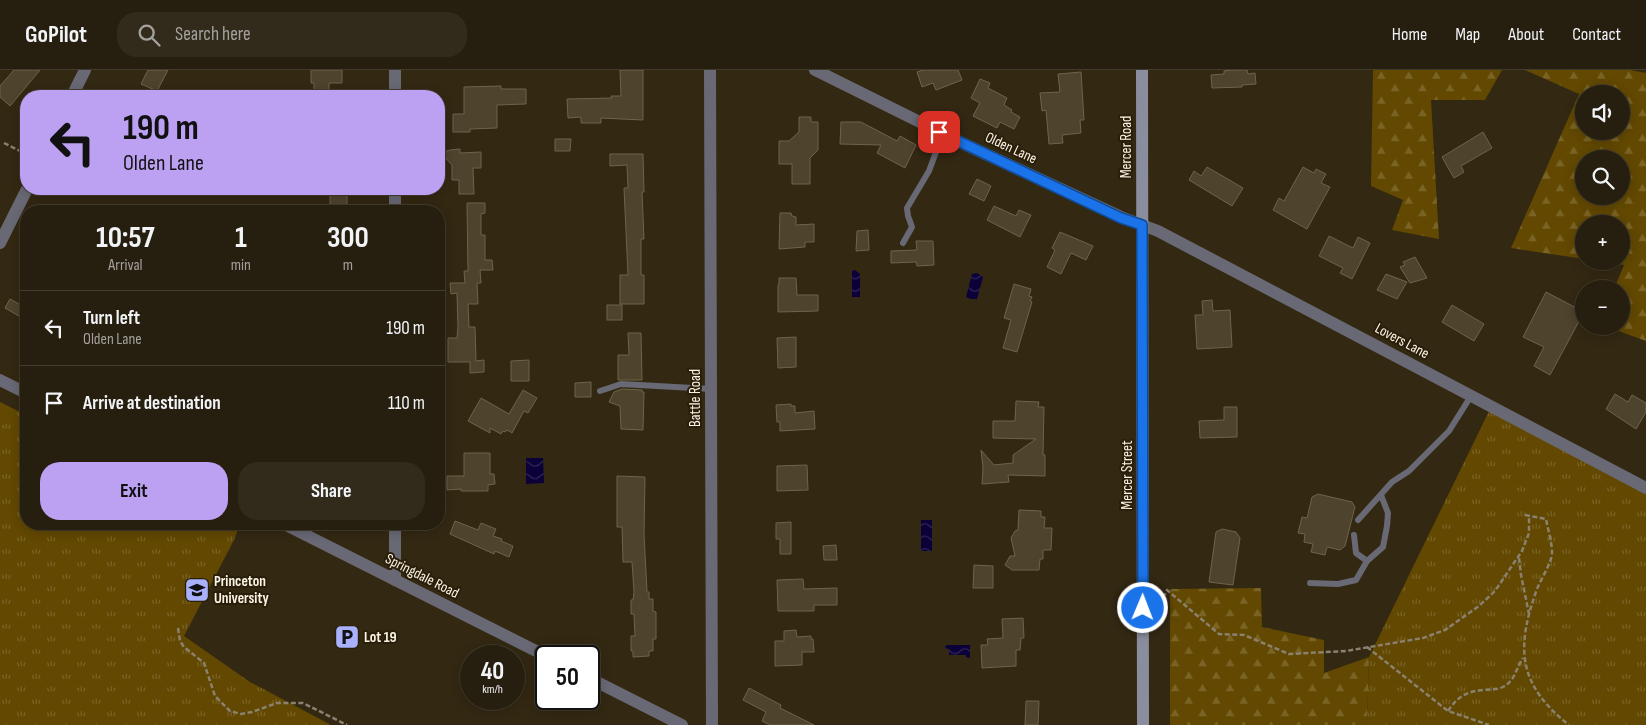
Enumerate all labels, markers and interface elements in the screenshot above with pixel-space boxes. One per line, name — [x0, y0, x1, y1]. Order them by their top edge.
search box — [117, 12, 467, 57]
text: GoPilot — [25, 20, 87, 49]
icon: search — [135, 21, 163, 49]
text: Search here — [175, 23, 251, 46]
text: Home — [1392, 24, 1427, 45]
text: Map — [1455, 24, 1480, 45]
text: About — [1508, 24, 1544, 45]
text: Contact — [1572, 24, 1621, 45]
map controls — [1575, 85, 1630, 335]
button: sound — [1575, 85, 1630, 140]
text: 190 m — [123, 107, 199, 150]
icon: left — [40, 110, 105, 175]
pin — [918, 111, 960, 153]
street label: Mercer Road — [1117, 116, 1136, 178]
icon: arrive — [925, 118, 953, 146]
street label: Olden Lane — [982, 128, 1040, 168]
text: Olden Lane — [123, 150, 204, 177]
button: search — [1575, 150, 1630, 205]
button: + — [1575, 215, 1630, 270]
text: 10:57 — [96, 220, 155, 256]
text: 1 — [235, 220, 247, 256]
text: 300 — [327, 220, 369, 256]
text: Arrival — [108, 256, 143, 275]
text: min — [231, 256, 251, 275]
text: m — [343, 256, 353, 275]
button: − — [1575, 280, 1630, 335]
text: Turn left — [83, 307, 140, 330]
icon: left — [40, 314, 68, 342]
text: 190 m — [386, 317, 425, 340]
street label: Lovers Lane — [1372, 319, 1432, 363]
text: Olden Lane — [83, 330, 142, 349]
street label: Battle Road — [686, 369, 705, 427]
icon: arrive — [40, 389, 68, 417]
text: Arrive at destination — [83, 392, 221, 415]
text: 110 m — [388, 392, 425, 415]
street label: Mercer Street — [1118, 440, 1137, 510]
button: Exit — [40, 462, 228, 520]
button: Share — [238, 462, 425, 520]
street label: Springdale Road — [382, 549, 462, 603]
place label: Princeton University — [214, 572, 269, 608]
school or university icon: Princeton University — [184, 577, 210, 603]
position arrow — [1116, 581, 1168, 633]
parking icon: Lot 19 — [334, 624, 360, 650]
place label: Lot 19 — [364, 628, 397, 647]
speed limit sign: 50 — [535, 645, 600, 710]
text: 40 — [481, 656, 504, 687]
text: km/h — [482, 682, 503, 697]

